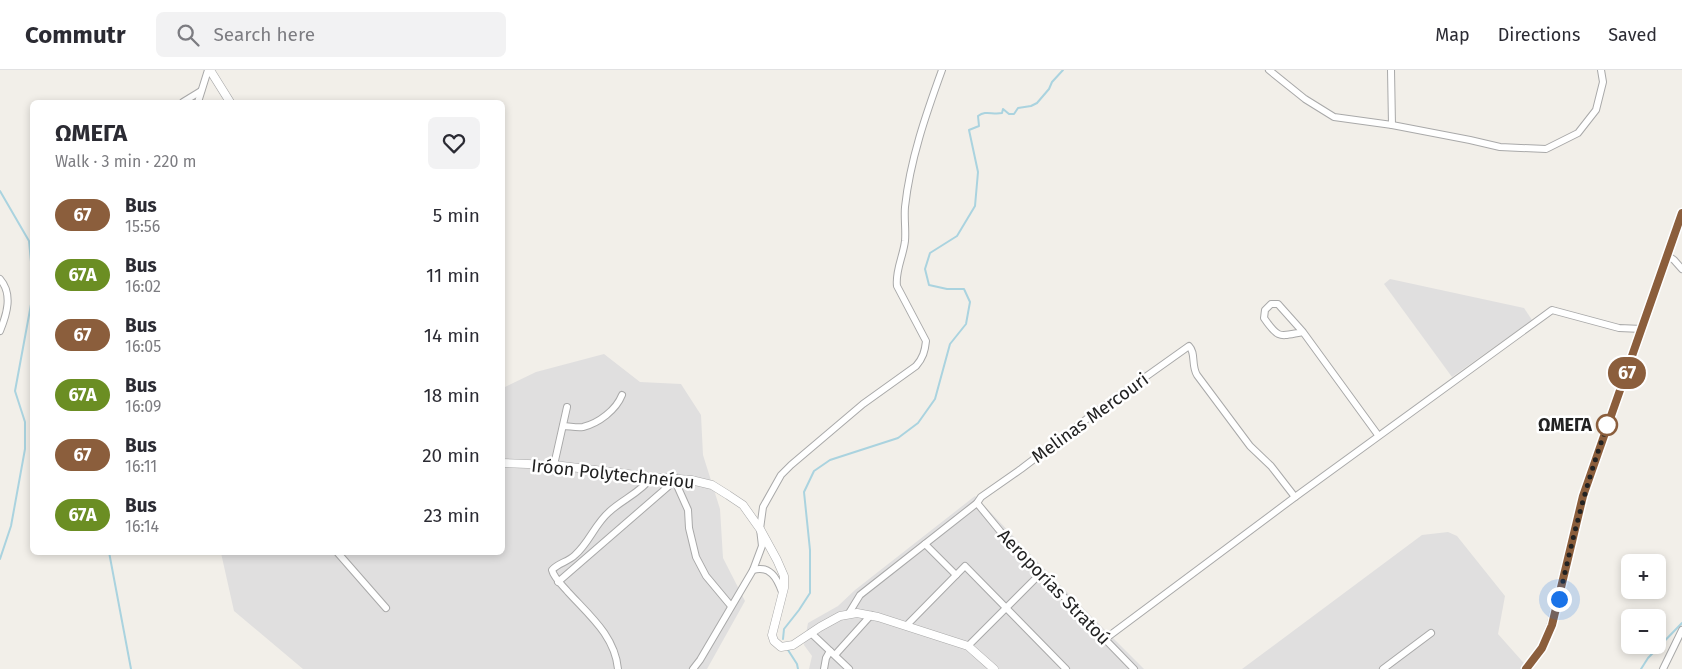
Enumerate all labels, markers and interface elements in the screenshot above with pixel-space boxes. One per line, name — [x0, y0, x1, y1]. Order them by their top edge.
search box — [156, 12, 506, 57]
text: Commutr — [25, 21, 126, 49]
icon: search — [174, 21, 202, 49]
text: Search here — [214, 23, 315, 46]
text: Map — [1435, 24, 1470, 46]
text: Directions — [1498, 24, 1580, 46]
text: Saved — [1608, 24, 1657, 46]
button: heart — [428, 117, 480, 169]
text: ΩΜΕΓΑ — [55, 119, 127, 147]
text: Walk · 3 min · 220 m — [55, 152, 196, 171]
text: Bus — [125, 194, 157, 217]
text: 67 — [73, 204, 92, 226]
text: 5 min — [433, 204, 480, 227]
text: 15:56 — [125, 217, 160, 236]
text: Bus — [125, 254, 157, 277]
text: 67Α — [68, 264, 97, 286]
text: 11 min — [426, 264, 480, 287]
text: 16:02 — [125, 277, 161, 296]
text: Bus — [125, 314, 157, 337]
text: 67 — [73, 324, 92, 346]
text: 14 min — [424, 324, 480, 347]
text: 16:05 — [125, 337, 161, 356]
line badge: 67 — [1604, 357, 1650, 389]
text: 67 — [1618, 362, 1636, 384]
street label: Melinas Mercouri — [1027, 368, 1153, 468]
text: Bus — [125, 374, 157, 397]
text: 67Α — [68, 384, 97, 406]
text: 18 min — [423, 384, 480, 407]
text: 16:09 — [125, 397, 161, 416]
place label: ΩΜΕΓΑ — [1538, 414, 1592, 436]
marker: ΩΜΕΓΑ — [1596, 414, 1618, 436]
text: Bus — [125, 434, 157, 457]
text: 67 — [73, 444, 92, 466]
text: 20 min — [422, 444, 480, 467]
street label: Iróon Polytechneíou — [530, 454, 696, 494]
text: 16:11 — [125, 457, 157, 476]
text: Bus — [125, 494, 157, 517]
text: 67Α — [68, 504, 97, 526]
text: 23 min — [423, 504, 480, 527]
text: 16:14 — [125, 517, 159, 536]
street label: Aeroporías Stratoú — [993, 524, 1115, 650]
map controls — [1621, 554, 1666, 654]
button: + — [1621, 554, 1666, 599]
your location — [1547, 587, 1572, 612]
button: − — [1621, 609, 1666, 654]

